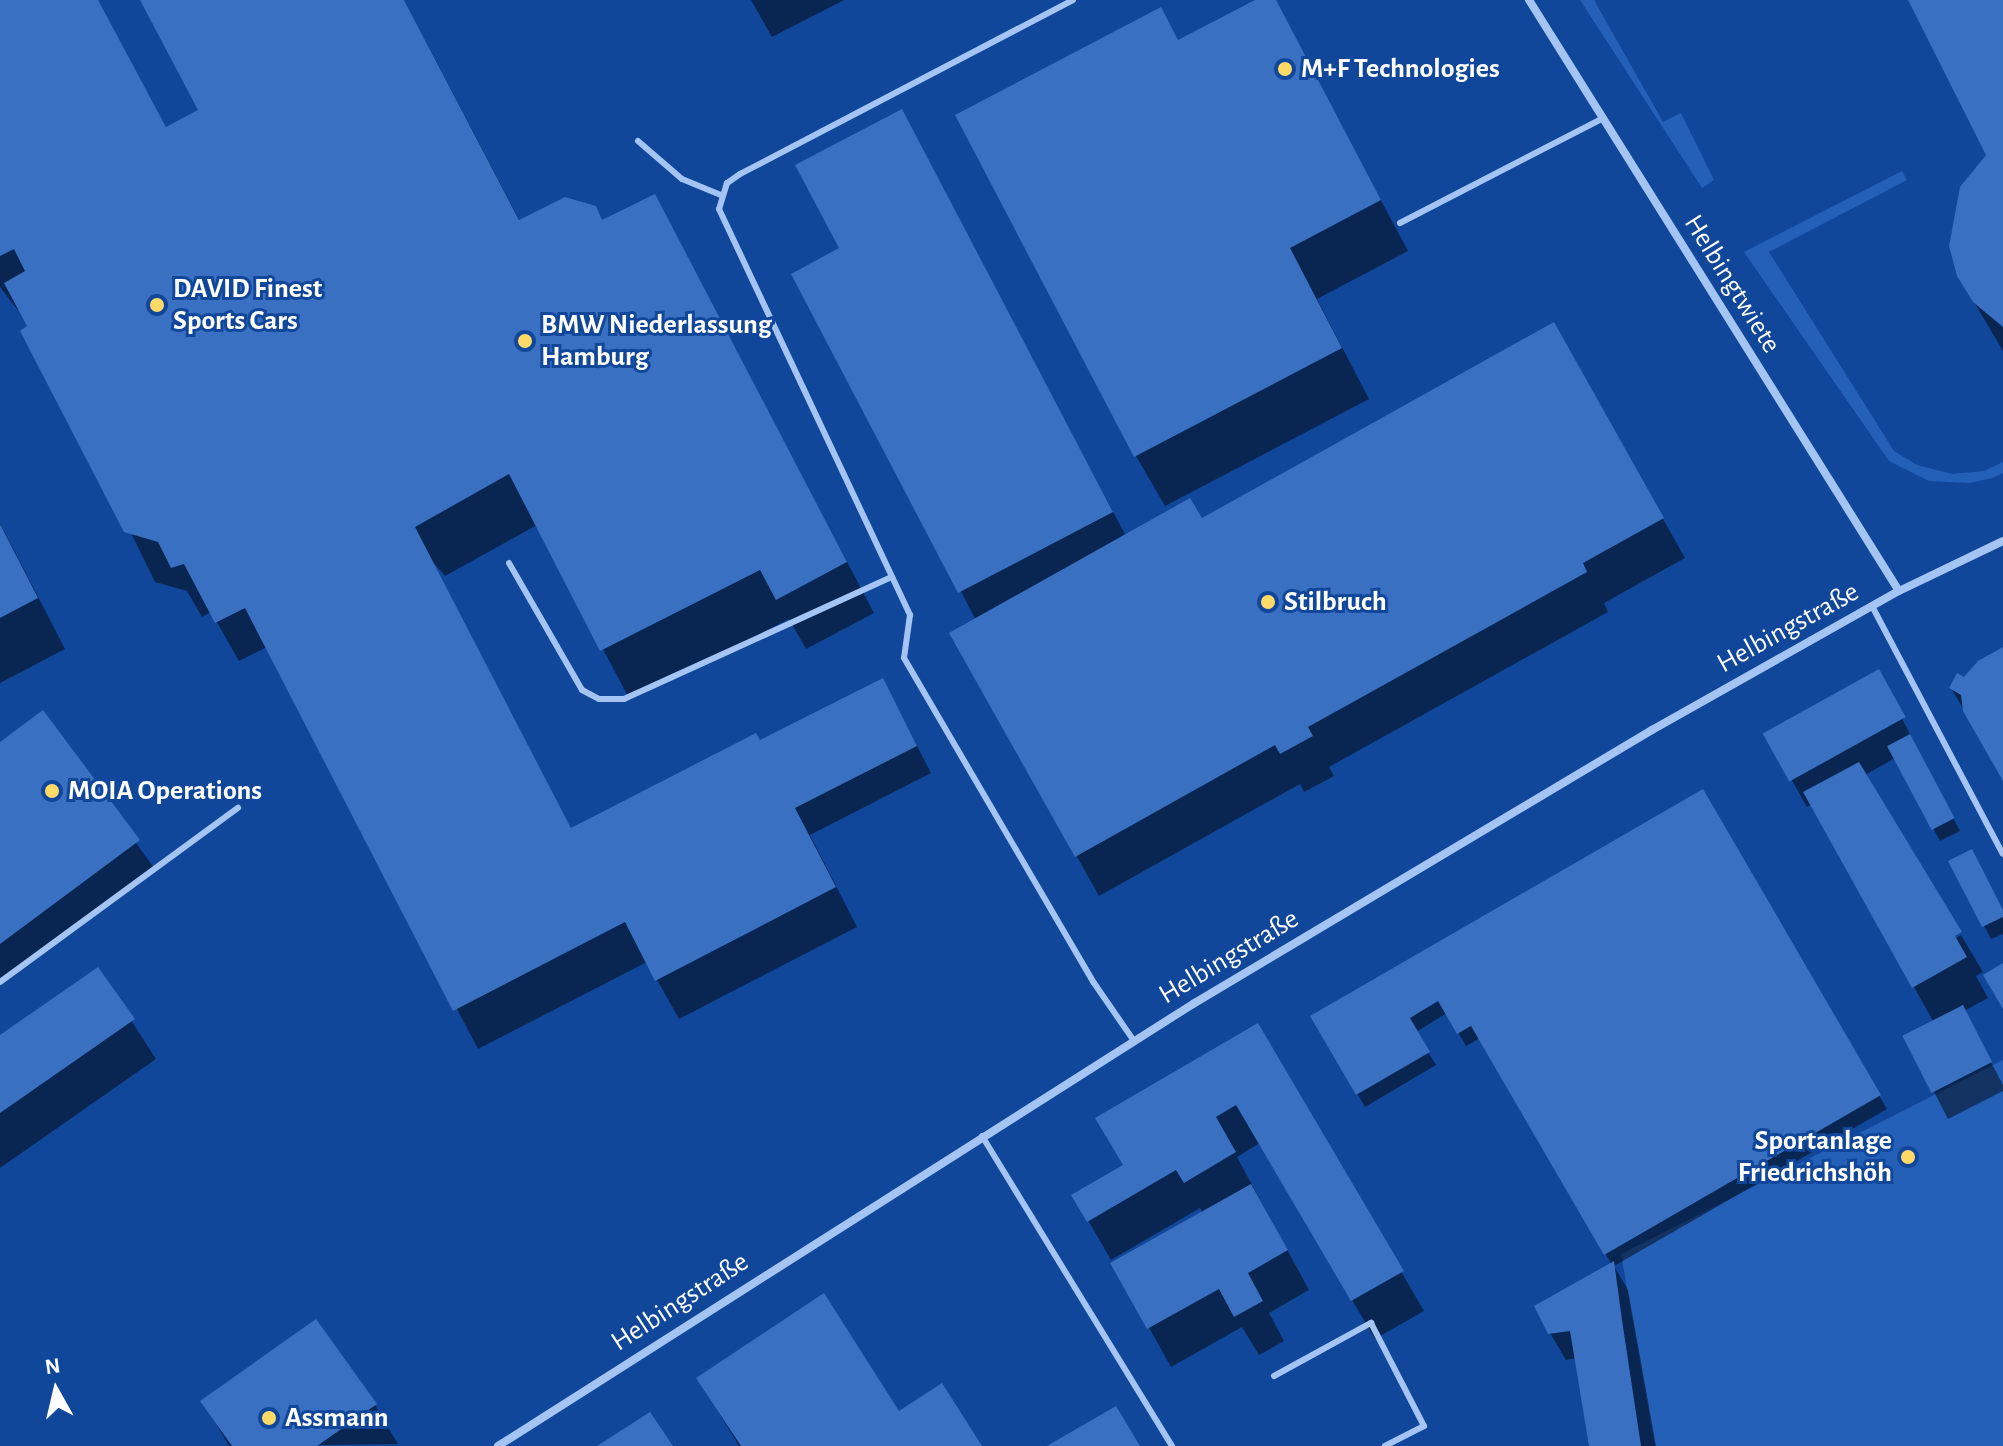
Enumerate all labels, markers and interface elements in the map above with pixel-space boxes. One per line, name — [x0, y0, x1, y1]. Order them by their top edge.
place label: M+F Technologies — [1301, 52, 1500, 86]
marker: M+F Technologies — [1276, 60, 1294, 78]
street label: Helbingtwiete — [1676, 209, 1788, 359]
place label: DAVID Finest Sports Cars — [173, 272, 322, 338]
marker: DAVID Finest Sports Cars — [148, 296, 166, 314]
place label: BMW Niederlassung Hamburg — [541, 308, 772, 374]
marker: BMW Niederlassung Hamburg — [516, 332, 534, 350]
street label: Helbingstraße — [1711, 575, 1865, 681]
place label: Stilbruch — [1284, 585, 1387, 619]
marker: Stilbruch — [1259, 593, 1277, 611]
place label: MOIA Operations — [68, 774, 262, 808]
marker: MOIA Operations — [43, 782, 61, 800]
street label: Helbingstraße — [1153, 902, 1305, 1012]
place label: Sportanlage Friedrichshöh — [1738, 1124, 1892, 1190]
marker: Sportanlage Friedrichshöh — [1899, 1148, 1917, 1166]
street label: Helbingstraße — [605, 1245, 755, 1359]
north arrow — [16, 1350, 96, 1430]
text: N — [44, 1354, 62, 1378]
place label: Assmann — [285, 1401, 389, 1435]
marker: Assmann — [260, 1409, 278, 1427]

